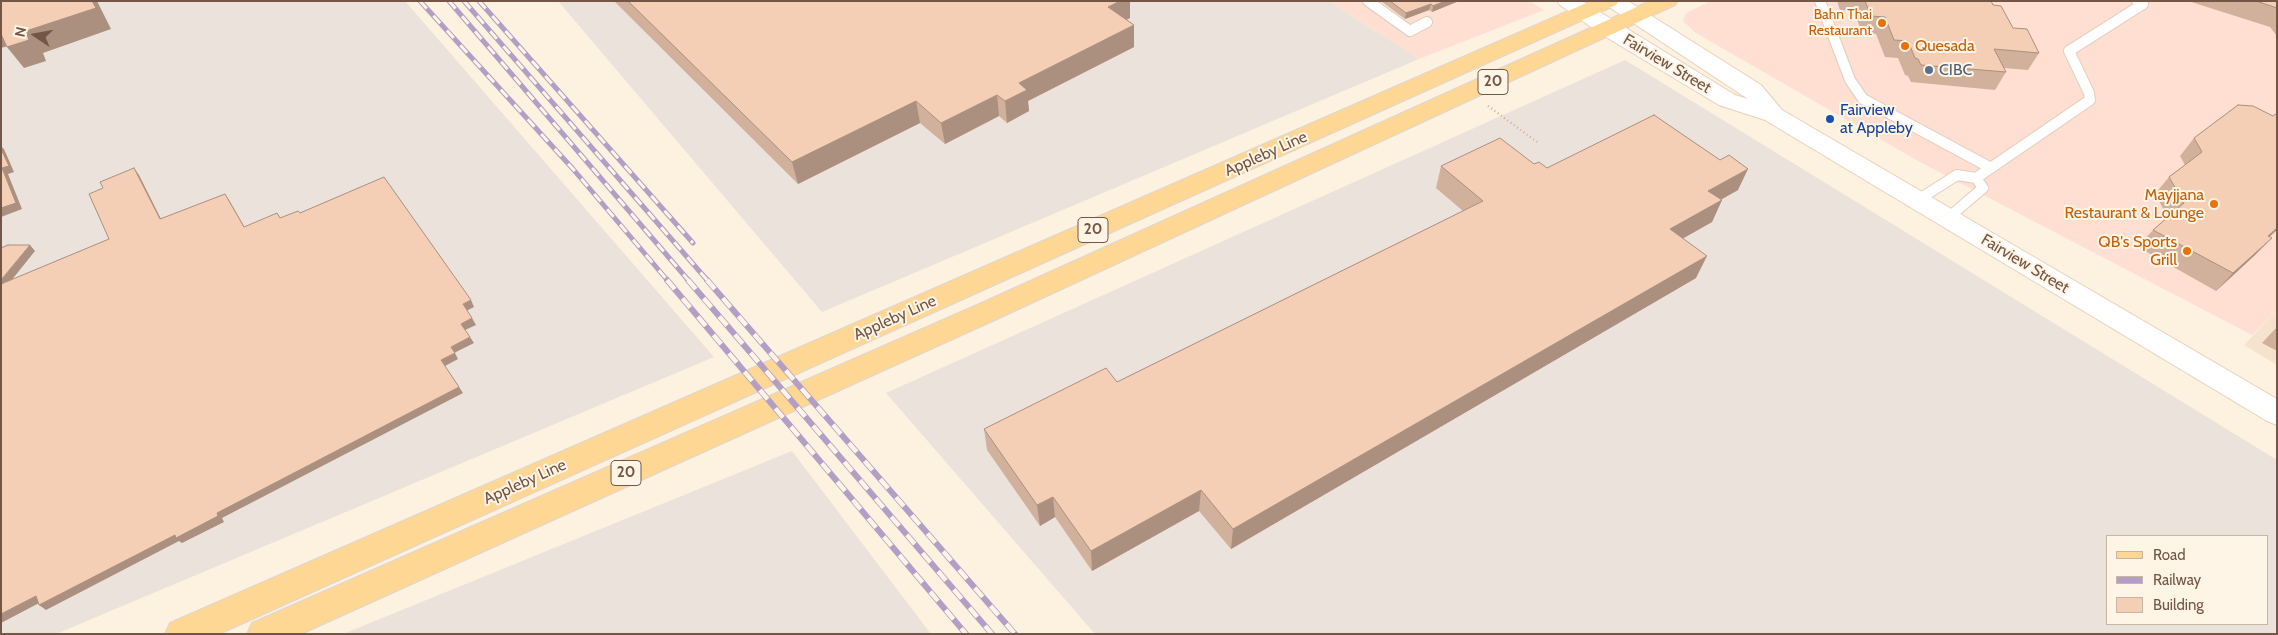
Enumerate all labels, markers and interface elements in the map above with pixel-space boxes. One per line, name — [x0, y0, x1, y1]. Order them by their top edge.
place label: Bahn Thai Restaurant — [1809, 7, 1872, 40]
north arrow — [10, 10, 60, 60]
marker: Bahn Thai Restaurant — [1876, 17, 1888, 29]
text: N — [10, 25, 30, 39]
street label: Fairview Street — [1619, 30, 1715, 98]
place label: Quesada — [1915, 36, 1975, 56]
marker: Quesada — [1899, 40, 1911, 52]
place label: CIBC — [1939, 60, 1972, 80]
marker: CIBC — [1923, 64, 1935, 76]
road number: 20 — [1478, 70, 1508, 94]
place label: Fairview at Appleby — [1840, 100, 1913, 138]
marker: Fairview at Appleby — [1824, 113, 1836, 125]
street label: Appleby Line — [1222, 127, 1310, 181]
place label: Mayjjana Restaurant & Lounge — [2064, 185, 2204, 223]
marker: Mayjjana Restaurant & Lounge — [2208, 198, 2220, 210]
road number: 20 — [1078, 218, 1108, 242]
street label: Fairview Street — [1977, 230, 2073, 298]
place label: QB's Sports Grill — [2098, 232, 2177, 270]
marker: QB's Sports Grill — [2181, 245, 2193, 257]
street label: Appleby Line — [851, 291, 939, 345]
street label: Appleby Line — [481, 455, 569, 509]
road number: 20 — [611, 460, 641, 486]
legend — [2106, 535, 2268, 625]
text: Road — [2153, 546, 2186, 564]
text: Railway — [2153, 571, 2201, 589]
text: Building — [2153, 596, 2204, 614]

